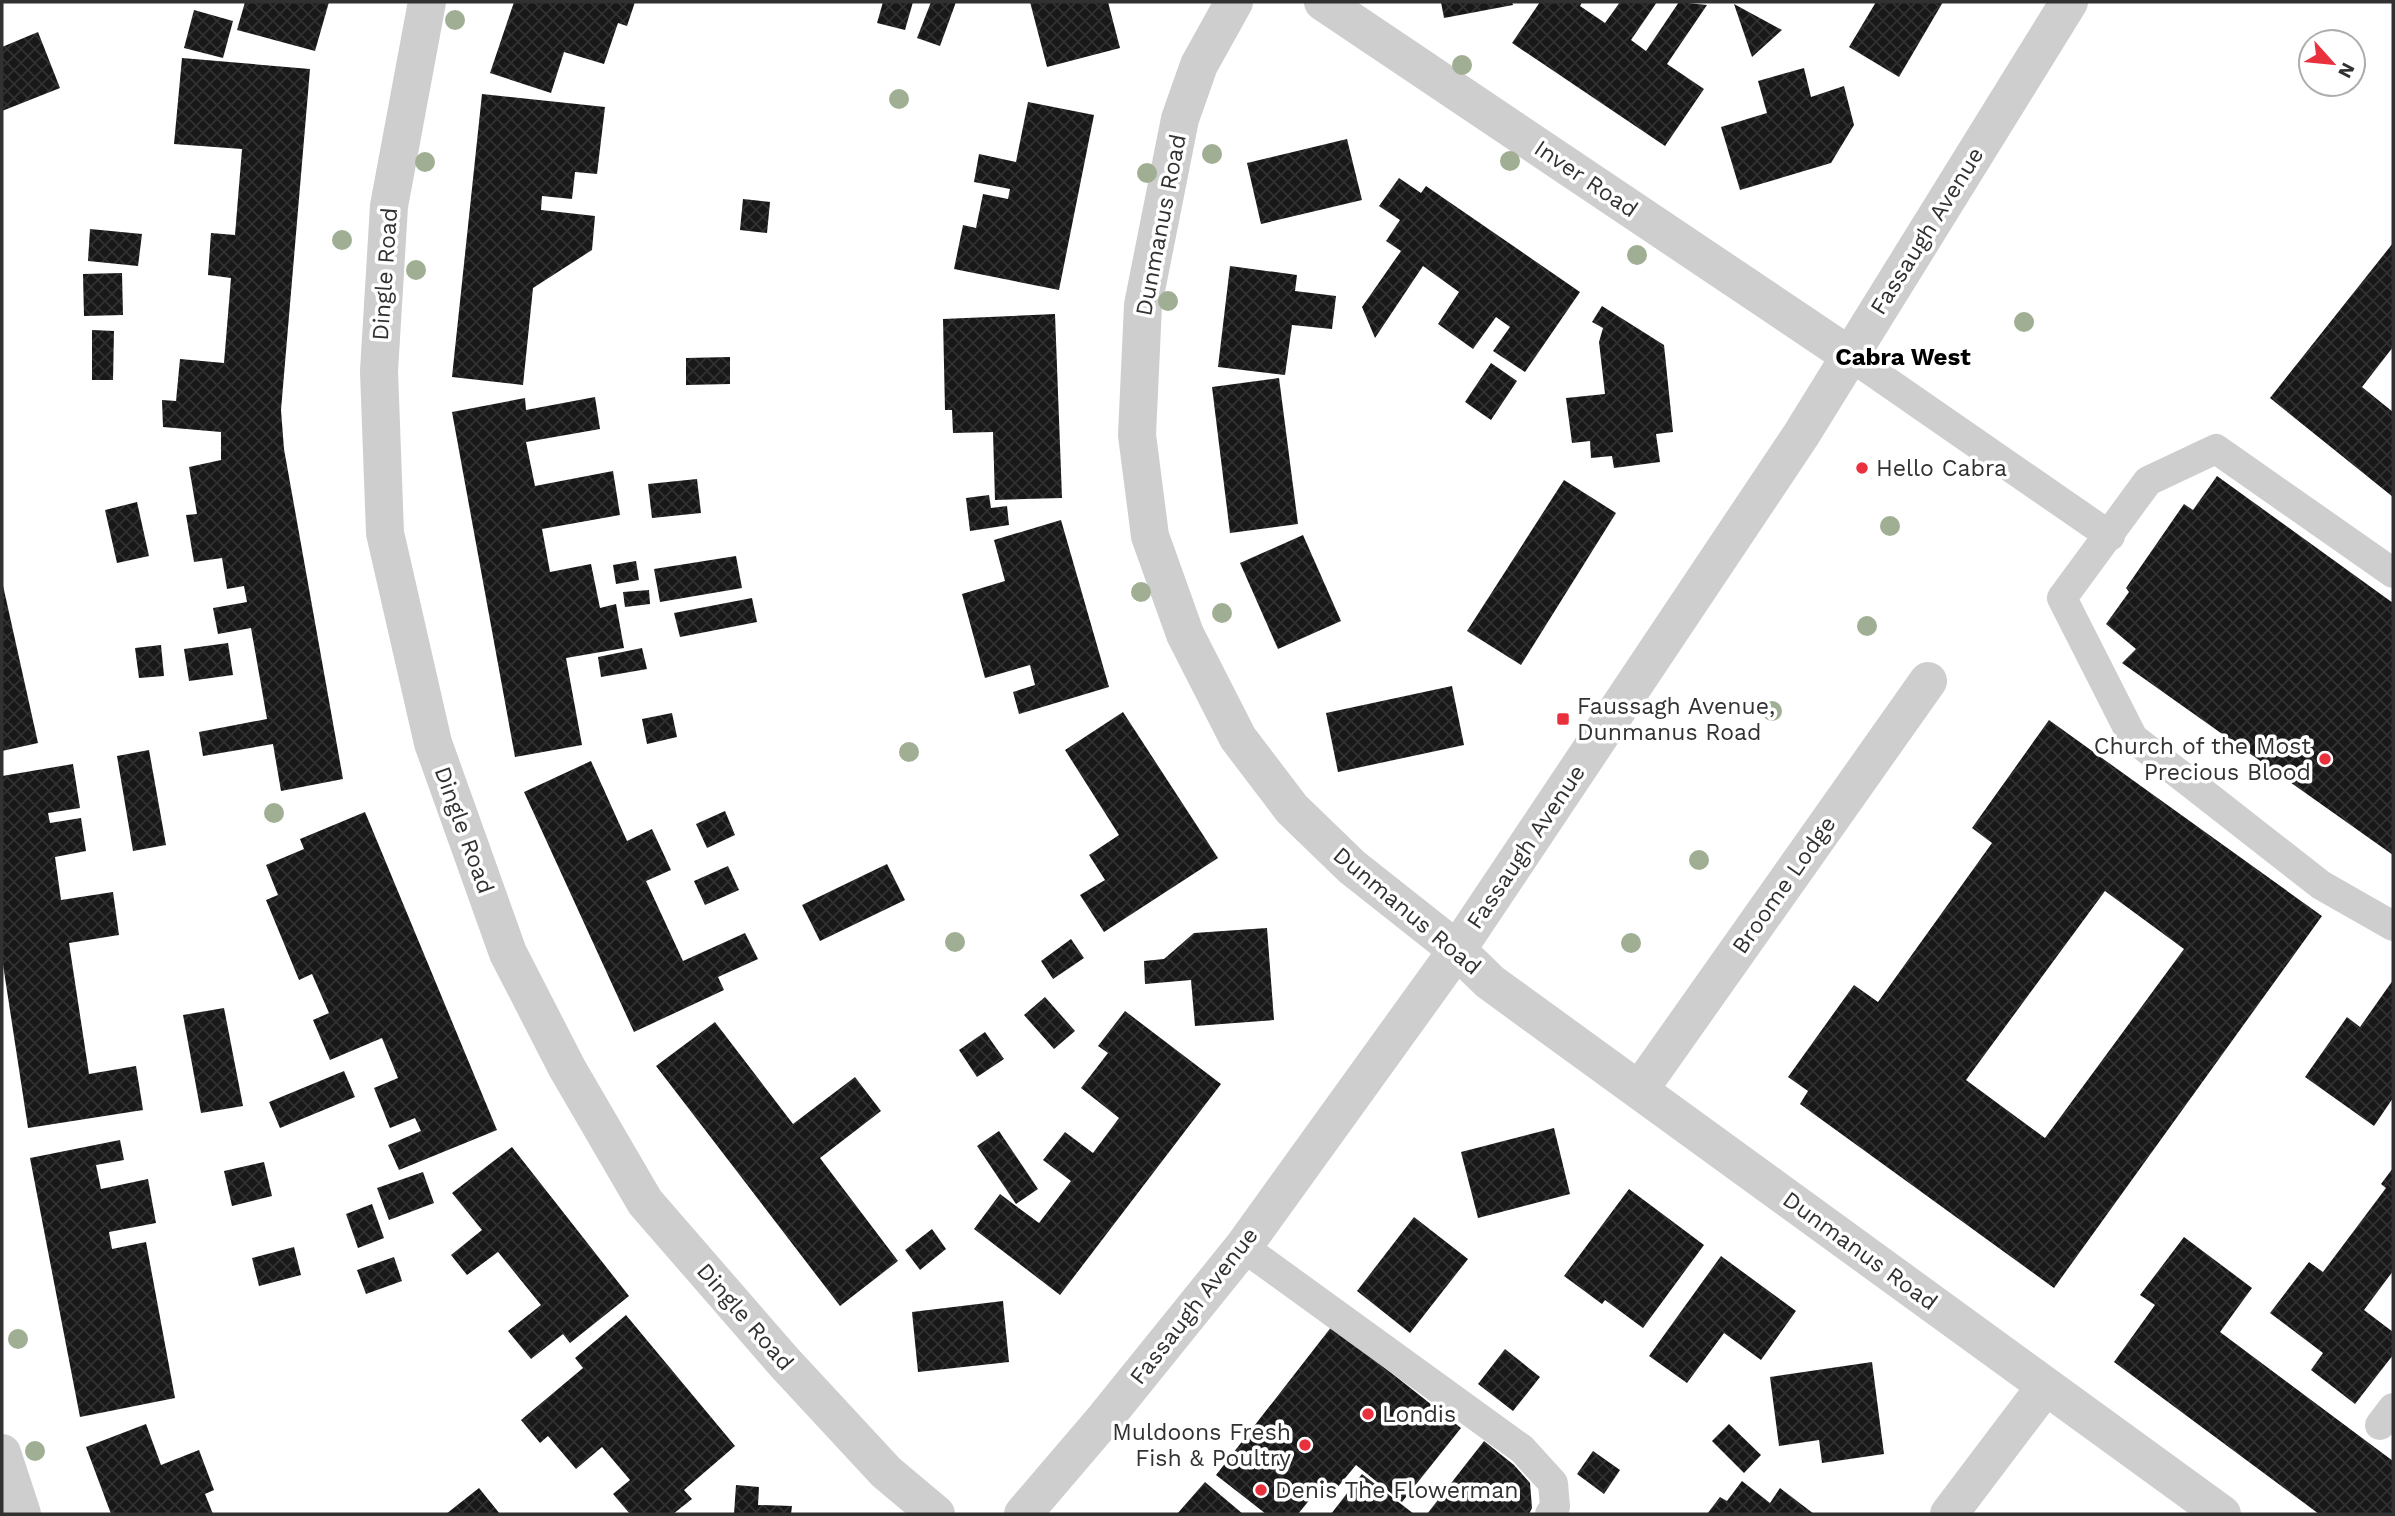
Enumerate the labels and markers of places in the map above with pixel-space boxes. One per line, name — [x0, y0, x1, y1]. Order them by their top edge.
place label: Hello Cabra — [1876, 455, 2007, 482]
marker: Hello Cabra — [1854, 460, 1870, 476]
place label: Faussagh Avenue, Dunmanus Road — [1577, 693, 1775, 746]
marker: Faussagh Avenue, Dunmanus Road — [1555, 711, 1571, 727]
place label: Church of the Most Precious Blood — [2094, 733, 2311, 786]
marker: Church of the Most Precious Blood — [2317, 751, 2333, 767]
place label: Londis — [1382, 1401, 1456, 1428]
marker: Londis — [1360, 1406, 1376, 1422]
place label: Muldoons Fresh Fish & Poultry — [1112, 1419, 1291, 1472]
marker: Muldoons Fresh Fish & Poultry — [1297, 1437, 1313, 1453]
place label: Denis The Flowerman — [1275, 1477, 1519, 1504]
marker: Denis The Flowerman — [1253, 1482, 1269, 1498]

